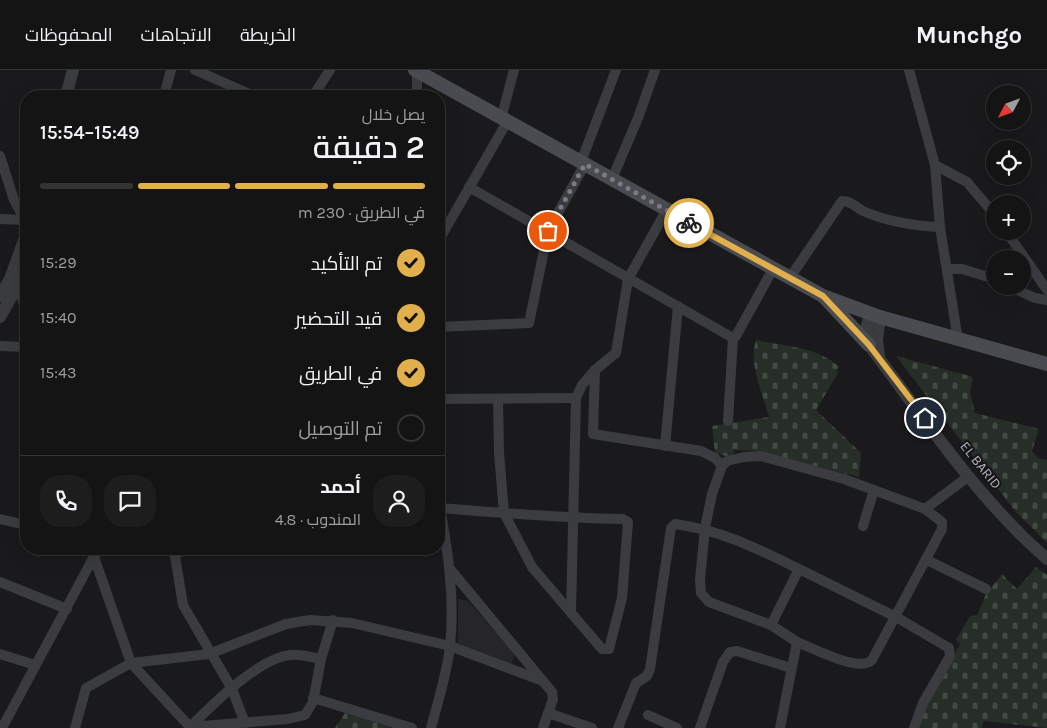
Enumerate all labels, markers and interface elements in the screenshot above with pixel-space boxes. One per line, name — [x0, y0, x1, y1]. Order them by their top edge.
text: Munchgo — [916, 21, 1022, 49]
text: المحفوظات — [25, 24, 113, 46]
text: الاتجاهات — [141, 24, 212, 46]
text: الخريطة — [240, 24, 296, 46]
north arrow — [986, 85, 1031, 130]
map controls — [986, 85, 1031, 295]
text: يصل خلال — [362, 105, 425, 124]
text: 15:49–15:54 — [40, 122, 139, 144]
text: 2 دقيقة — [313, 129, 425, 166]
button: locate — [986, 140, 1031, 185]
button: + — [986, 195, 1031, 240]
courier — [664, 198, 714, 248]
text: في الطريق · 230 m — [298, 203, 425, 222]
icon: bike — [675, 209, 703, 237]
pin — [527, 210, 569, 252]
icon: bag — [534, 217, 562, 245]
icon: check — [397, 249, 425, 277]
button: − — [986, 250, 1031, 295]
text: 15:29 — [40, 253, 77, 272]
text: تم التأكيد — [311, 253, 382, 275]
icon: check — [397, 304, 425, 332]
text: 15:40 — [40, 308, 76, 327]
text: قيد التحضير — [295, 308, 382, 330]
icon: check — [397, 359, 425, 387]
text: 15:43 — [40, 363, 76, 382]
text: في الطريق — [299, 363, 382, 385]
pin — [904, 397, 946, 439]
icon: home — [911, 404, 939, 432]
text: تم التوصيل — [299, 418, 382, 440]
street label: EL BARID — [956, 438, 1005, 493]
button: phone — [40, 475, 92, 527]
button: chat — [104, 475, 156, 527]
button: person — [373, 475, 425, 527]
text: أحمد — [320, 476, 361, 498]
text: المندوب · 4.8 — [275, 510, 361, 529]

